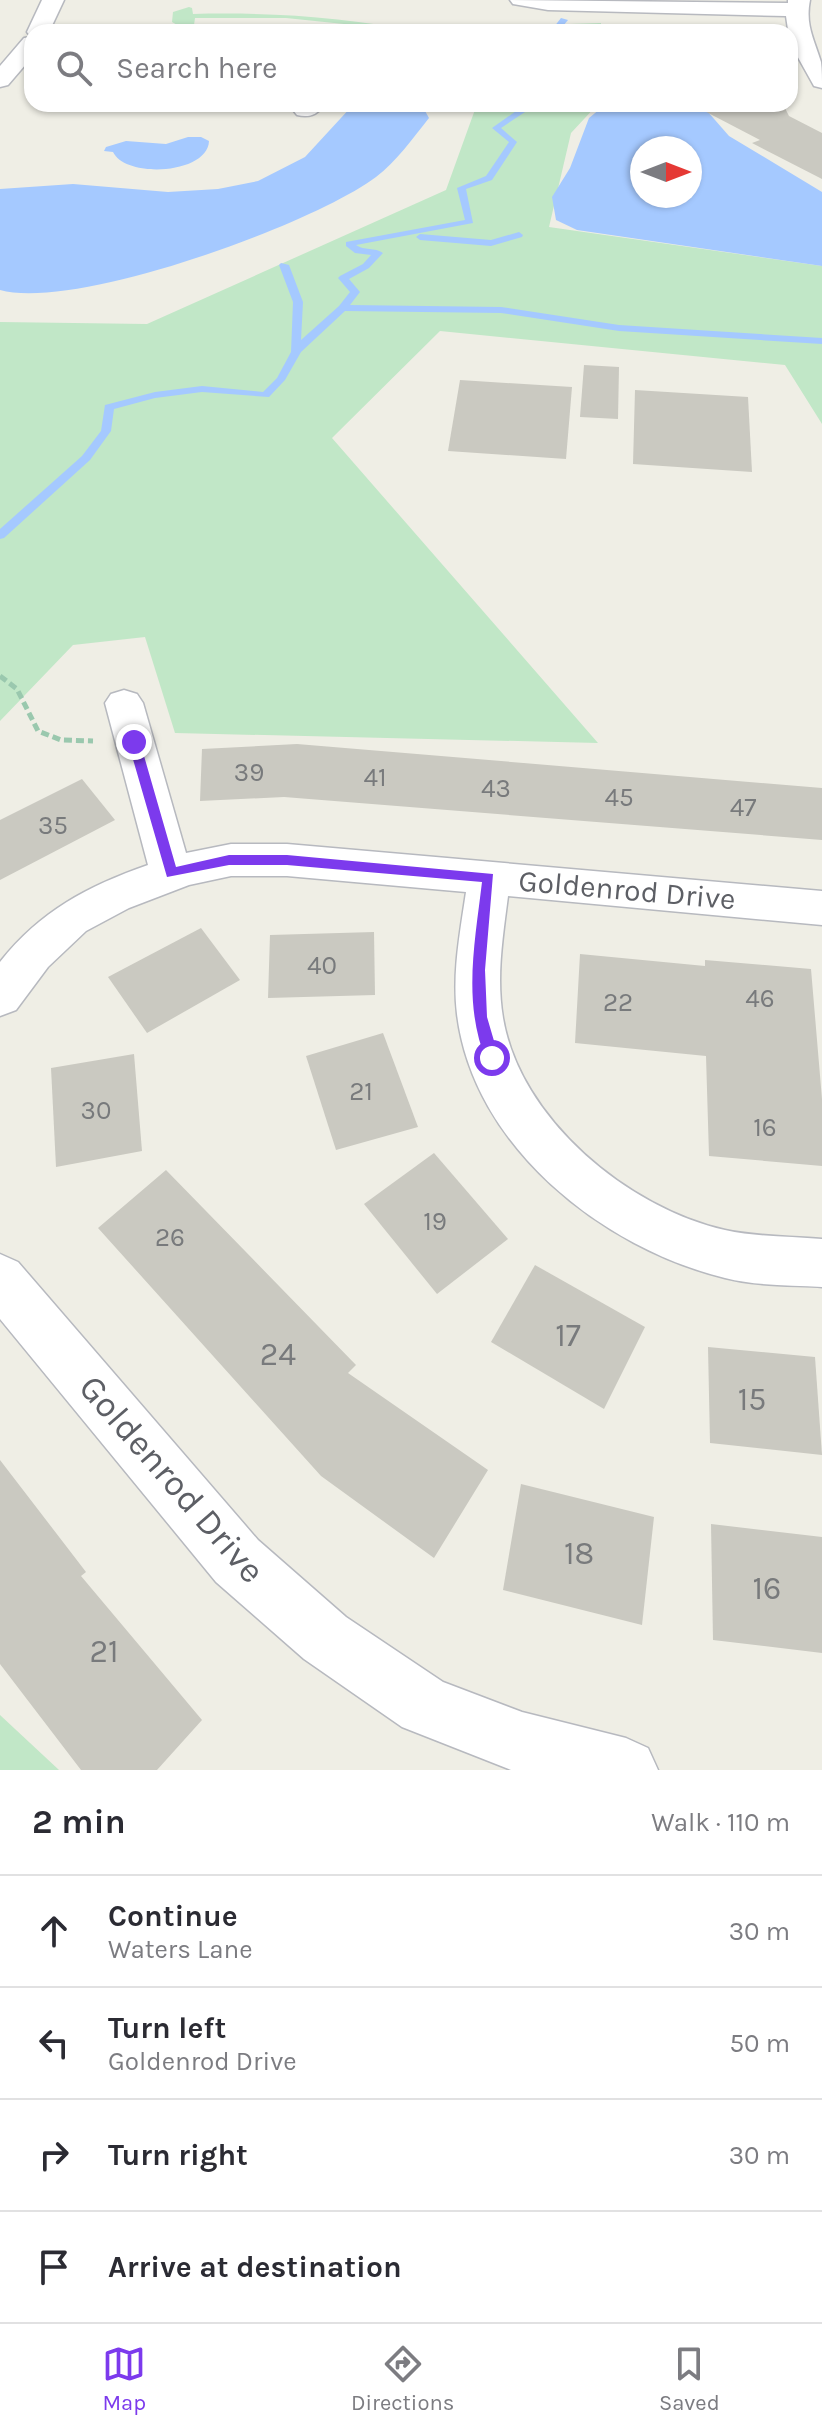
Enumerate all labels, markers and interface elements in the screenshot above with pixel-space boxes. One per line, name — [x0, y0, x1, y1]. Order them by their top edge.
search box — [24, 24, 798, 112]
icon: search — [52, 46, 96, 90]
text: Search here — [116, 50, 277, 86]
north arrow — [630, 136, 702, 208]
route end — [116, 724, 152, 760]
house number: 39 — [234, 757, 264, 788]
house number: 41 — [363, 762, 387, 793]
house number: 43 — [481, 773, 511, 804]
house number: 45 — [604, 782, 634, 813]
house number: 47 — [730, 792, 756, 823]
house number: 35 — [38, 810, 68, 841]
street label: Goldenrod Drive — [517, 863, 737, 917]
house number: 40 — [307, 950, 337, 981]
house number: 46 — [745, 983, 775, 1014]
house number: 22 — [603, 987, 633, 1018]
route start — [474, 1040, 510, 1076]
house number: 21 — [349, 1076, 373, 1107]
house number: 30 — [81, 1095, 111, 1126]
house number: 16 — [753, 1112, 777, 1143]
house number: 19 — [423, 1206, 447, 1237]
house number: 26 — [155, 1222, 185, 1253]
house number: 17 — [555, 1317, 581, 1354]
house number: 24 — [260, 1336, 296, 1373]
street label: Goldenrod Drive — [70, 1367, 274, 1591]
house number: 15 — [738, 1381, 766, 1418]
house number: 18 — [564, 1535, 594, 1572]
house number: 16 — [753, 1570, 781, 1607]
house number: 21 — [89, 1633, 119, 1670]
text: 2 min — [32, 1802, 126, 1842]
text: Walk · 110 m — [651, 1807, 790, 1838]
text: Continue — [108, 1898, 238, 1934]
icon: ahead — [32, 1909, 76, 1953]
text: 30 m — [729, 1916, 790, 1947]
text: Waters Lane — [108, 1934, 253, 1965]
text: Turn left — [108, 2010, 226, 2046]
icon: left — [32, 2021, 76, 2065]
text: 50 m — [729, 2028, 790, 2059]
text: Goldenrod Drive — [108, 2046, 297, 2077]
icon: right — [32, 2133, 76, 2177]
text: Turn right — [108, 2137, 248, 2173]
text: 30 m — [729, 2140, 790, 2171]
icon: arrive — [32, 2245, 76, 2289]
text: Arrive at destination — [108, 2249, 402, 2285]
tab: Map — [102, 2342, 146, 2416]
tab: Directions — [351, 2342, 454, 2416]
tab: Saved — [659, 2342, 720, 2416]

